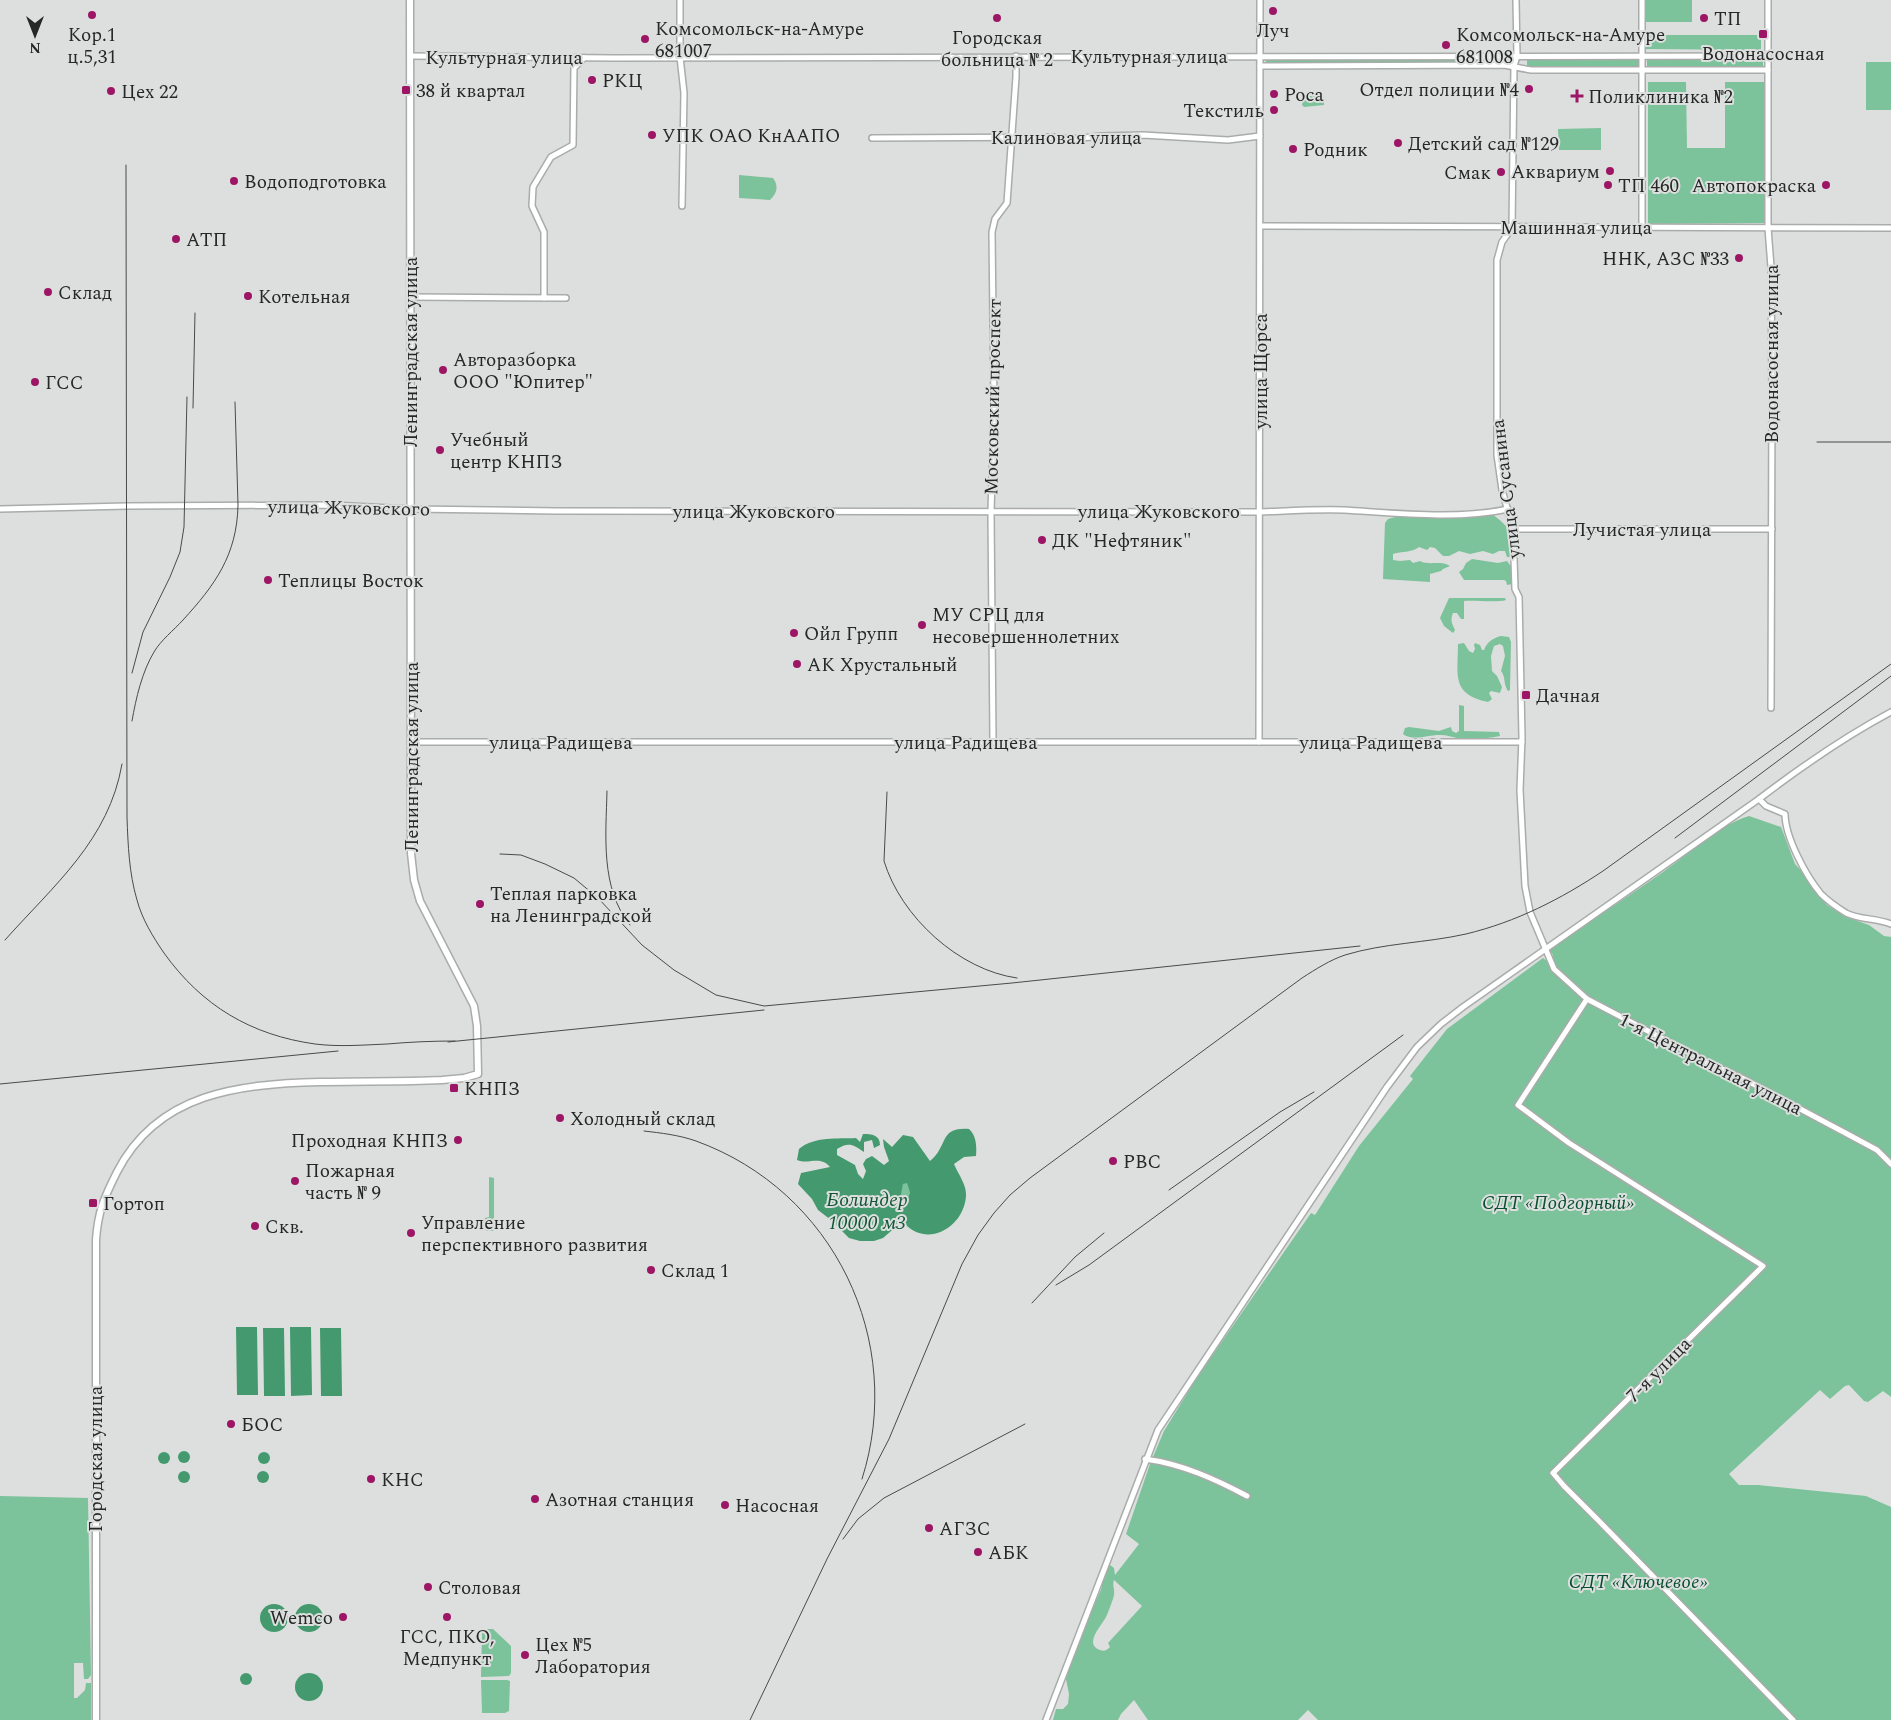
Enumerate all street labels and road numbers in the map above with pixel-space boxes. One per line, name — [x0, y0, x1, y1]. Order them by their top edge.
street label: Культурная улица — [1070, 43, 1229, 72]
street label: Культурная улица — [425, 44, 584, 73]
street label: Калиновая улица — [990, 124, 1142, 153]
street label: Машинная улица — [1500, 214, 1653, 243]
street label: Ленинградская улица — [397, 256, 426, 447]
street label: Водонасосная улица — [1758, 264, 1787, 444]
street label: Московский проспект — [977, 299, 1010, 496]
street label: улица Щорса — [1247, 312, 1276, 430]
street label: улица Сусанина — [1483, 417, 1530, 561]
street label: улица Жуковского — [267, 493, 430, 524]
street label: улица Жуковского — [672, 498, 835, 527]
street label: улица Жуковского — [1077, 498, 1240, 527]
street label: Лучистая улица — [1573, 516, 1712, 545]
street label: Ленинградская улица — [398, 661, 427, 852]
street label: улица Радищева — [489, 729, 633, 758]
street label: улица Радищева — [894, 729, 1038, 758]
street label: улица Радищева — [1299, 729, 1443, 758]
street label: 1-я Центральная улица — [1613, 1005, 1808, 1124]
street label: 7-я улица — [1620, 1330, 1699, 1410]
street label: Городская улица — [82, 1385, 111, 1532]

